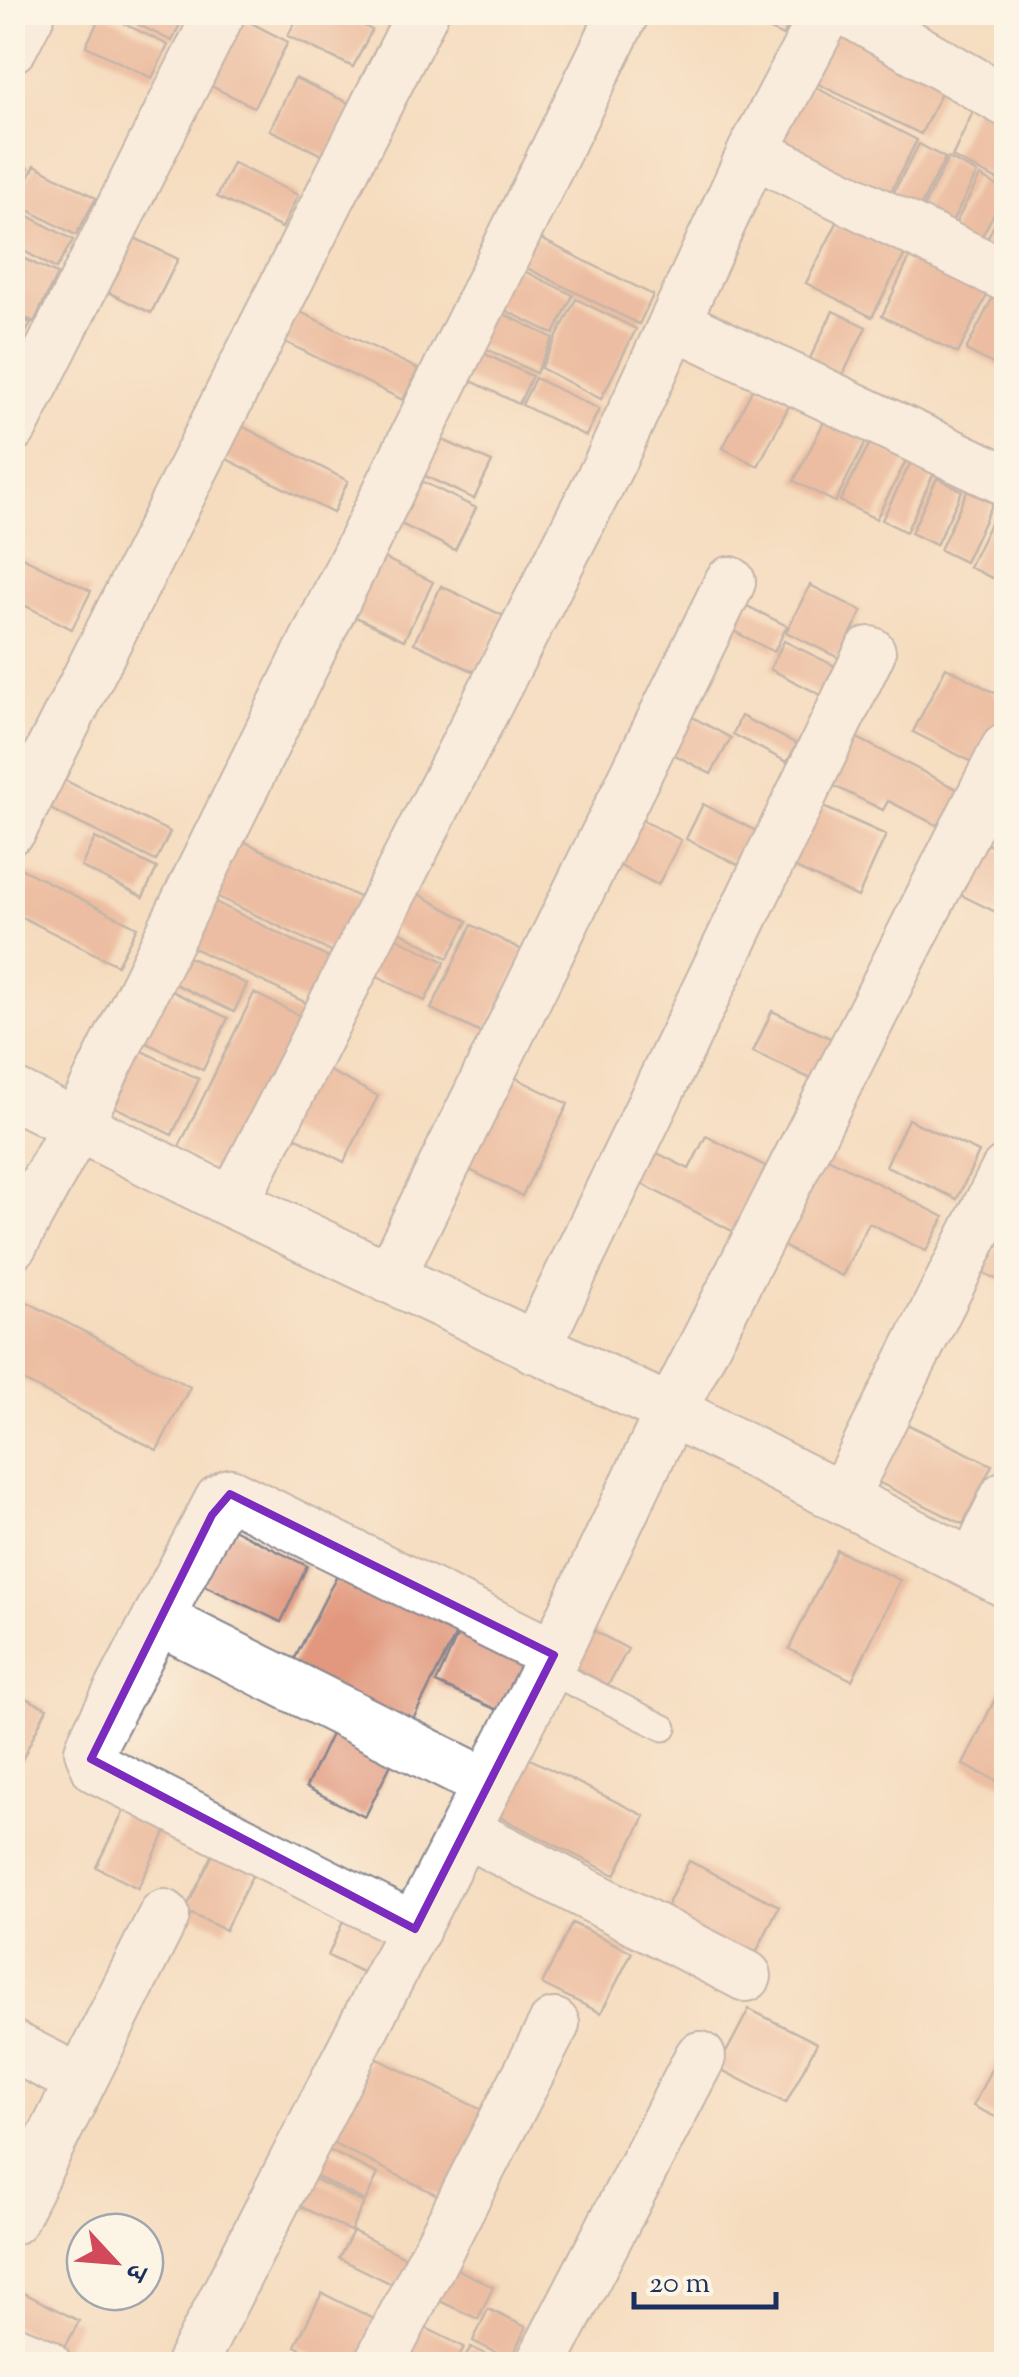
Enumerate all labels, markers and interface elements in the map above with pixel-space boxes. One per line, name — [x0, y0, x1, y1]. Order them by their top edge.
north arrow — [65, 2212, 165, 2312]
scale bar — [634, 2247, 776, 2309]
text: उ — [113, 2255, 157, 2288]
text: 20 m — [649, 2263, 710, 2306]

